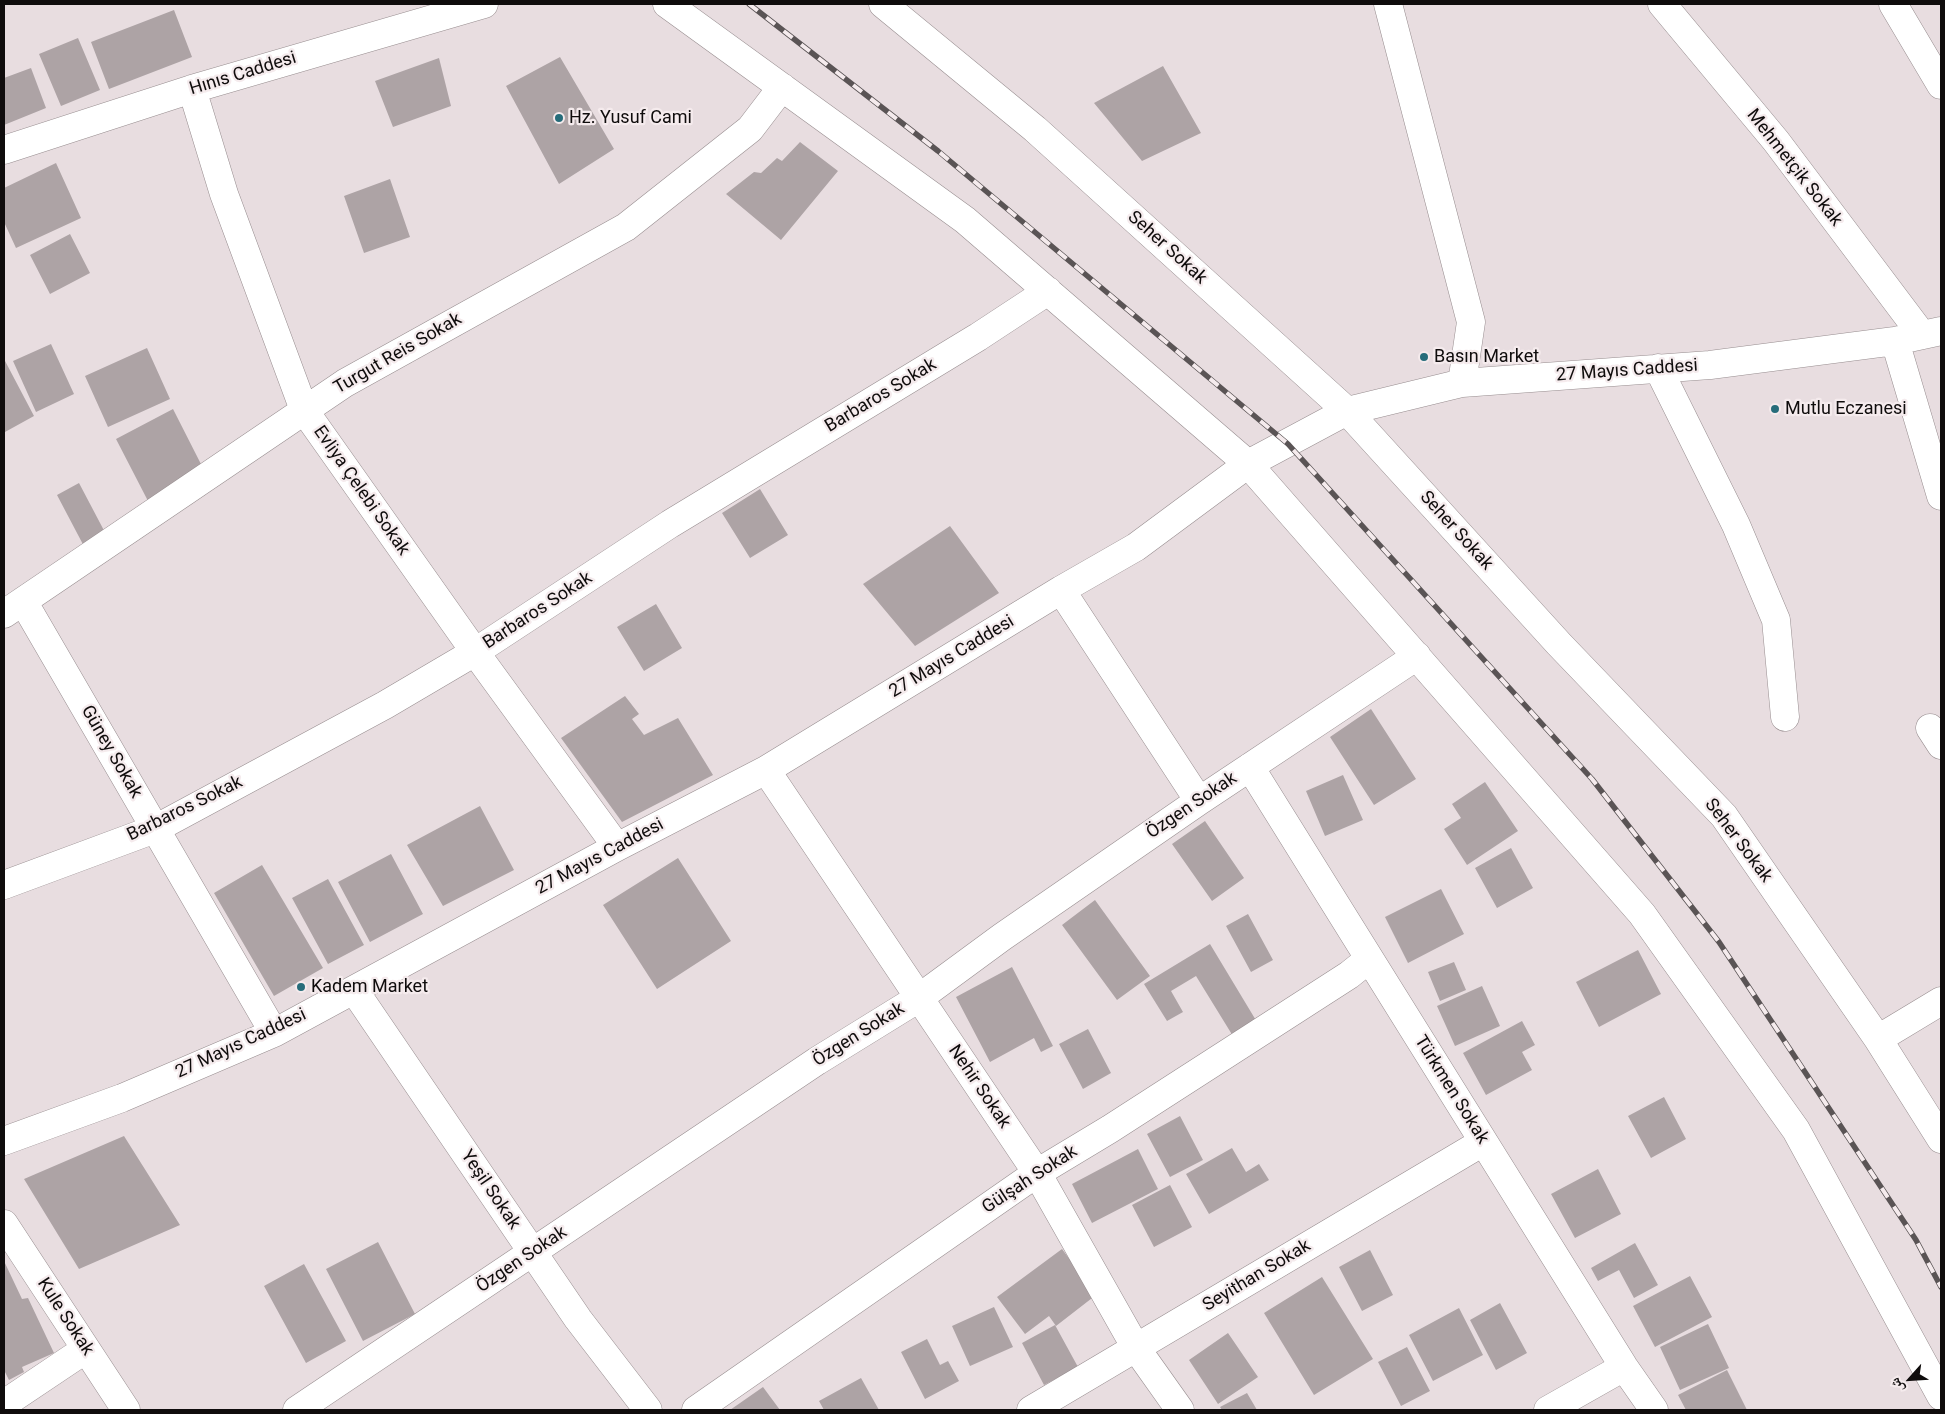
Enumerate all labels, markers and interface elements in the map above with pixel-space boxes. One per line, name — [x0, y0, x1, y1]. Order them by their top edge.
street label: Hınıs Caddesi — [187, 48, 299, 100]
street label: Mehmetçik Sokak — [1742, 105, 1846, 231]
place label: Hz. Yusuf Cami — [569, 107, 692, 129]
marker: Hz. Yusuf Cami — [553, 112, 565, 124]
street label: Seher Sokak — [1123, 207, 1211, 289]
street label: Turgut Reis Sokak — [330, 309, 466, 399]
place label: Basın Market — [1434, 346, 1539, 368]
marker: Basın Market — [1418, 351, 1430, 363]
street label: Barbaros Sokak — [821, 354, 941, 438]
street label: 27 Mayıs Caddesi — [1556, 355, 1698, 387]
place label: Mutlu Eczanesi — [1785, 398, 1907, 420]
marker: Mutlu Eczanesi — [1769, 403, 1781, 415]
street label: Evliya Çelebi Sokak — [308, 422, 414, 560]
street label: Seher Sokak — [1415, 487, 1497, 575]
street label: Barbaros Sokak — [479, 568, 597, 654]
street label: 27 Mayıs Caddesi — [886, 611, 1018, 703]
street label: Güney Sokak — [76, 702, 146, 802]
street label: Özgen Sokak — [1143, 768, 1241, 844]
street label: Barbaros Sokak — [124, 772, 246, 846]
street label: Seher Sokak — [1700, 795, 1776, 887]
street label: 27 Mayıs Caddesi — [532, 814, 668, 900]
place label: Kadem Market — [311, 976, 428, 998]
marker: Kadem Market — [295, 981, 307, 993]
street label: Özgen Sokak — [809, 998, 909, 1072]
street label: 27 Mayıs Caddesi — [172, 1004, 310, 1084]
street label: Türkmen Sokak — [1409, 1032, 1493, 1148]
street label: Nehir Sokak — [943, 1041, 1015, 1133]
street label: Gülşah Sokak — [978, 1141, 1082, 1219]
street label: Yeşil Sokak — [456, 1146, 524, 1234]
street label: Özgen Sokak — [473, 1222, 571, 1298]
street label: Seyithan Sokak — [1199, 1235, 1315, 1317]
street label: Kule Sokak — [32, 1274, 98, 1360]
north arrow — [1885, 1354, 1935, 1404]
text: ش — [1886, 1375, 1907, 1396]

